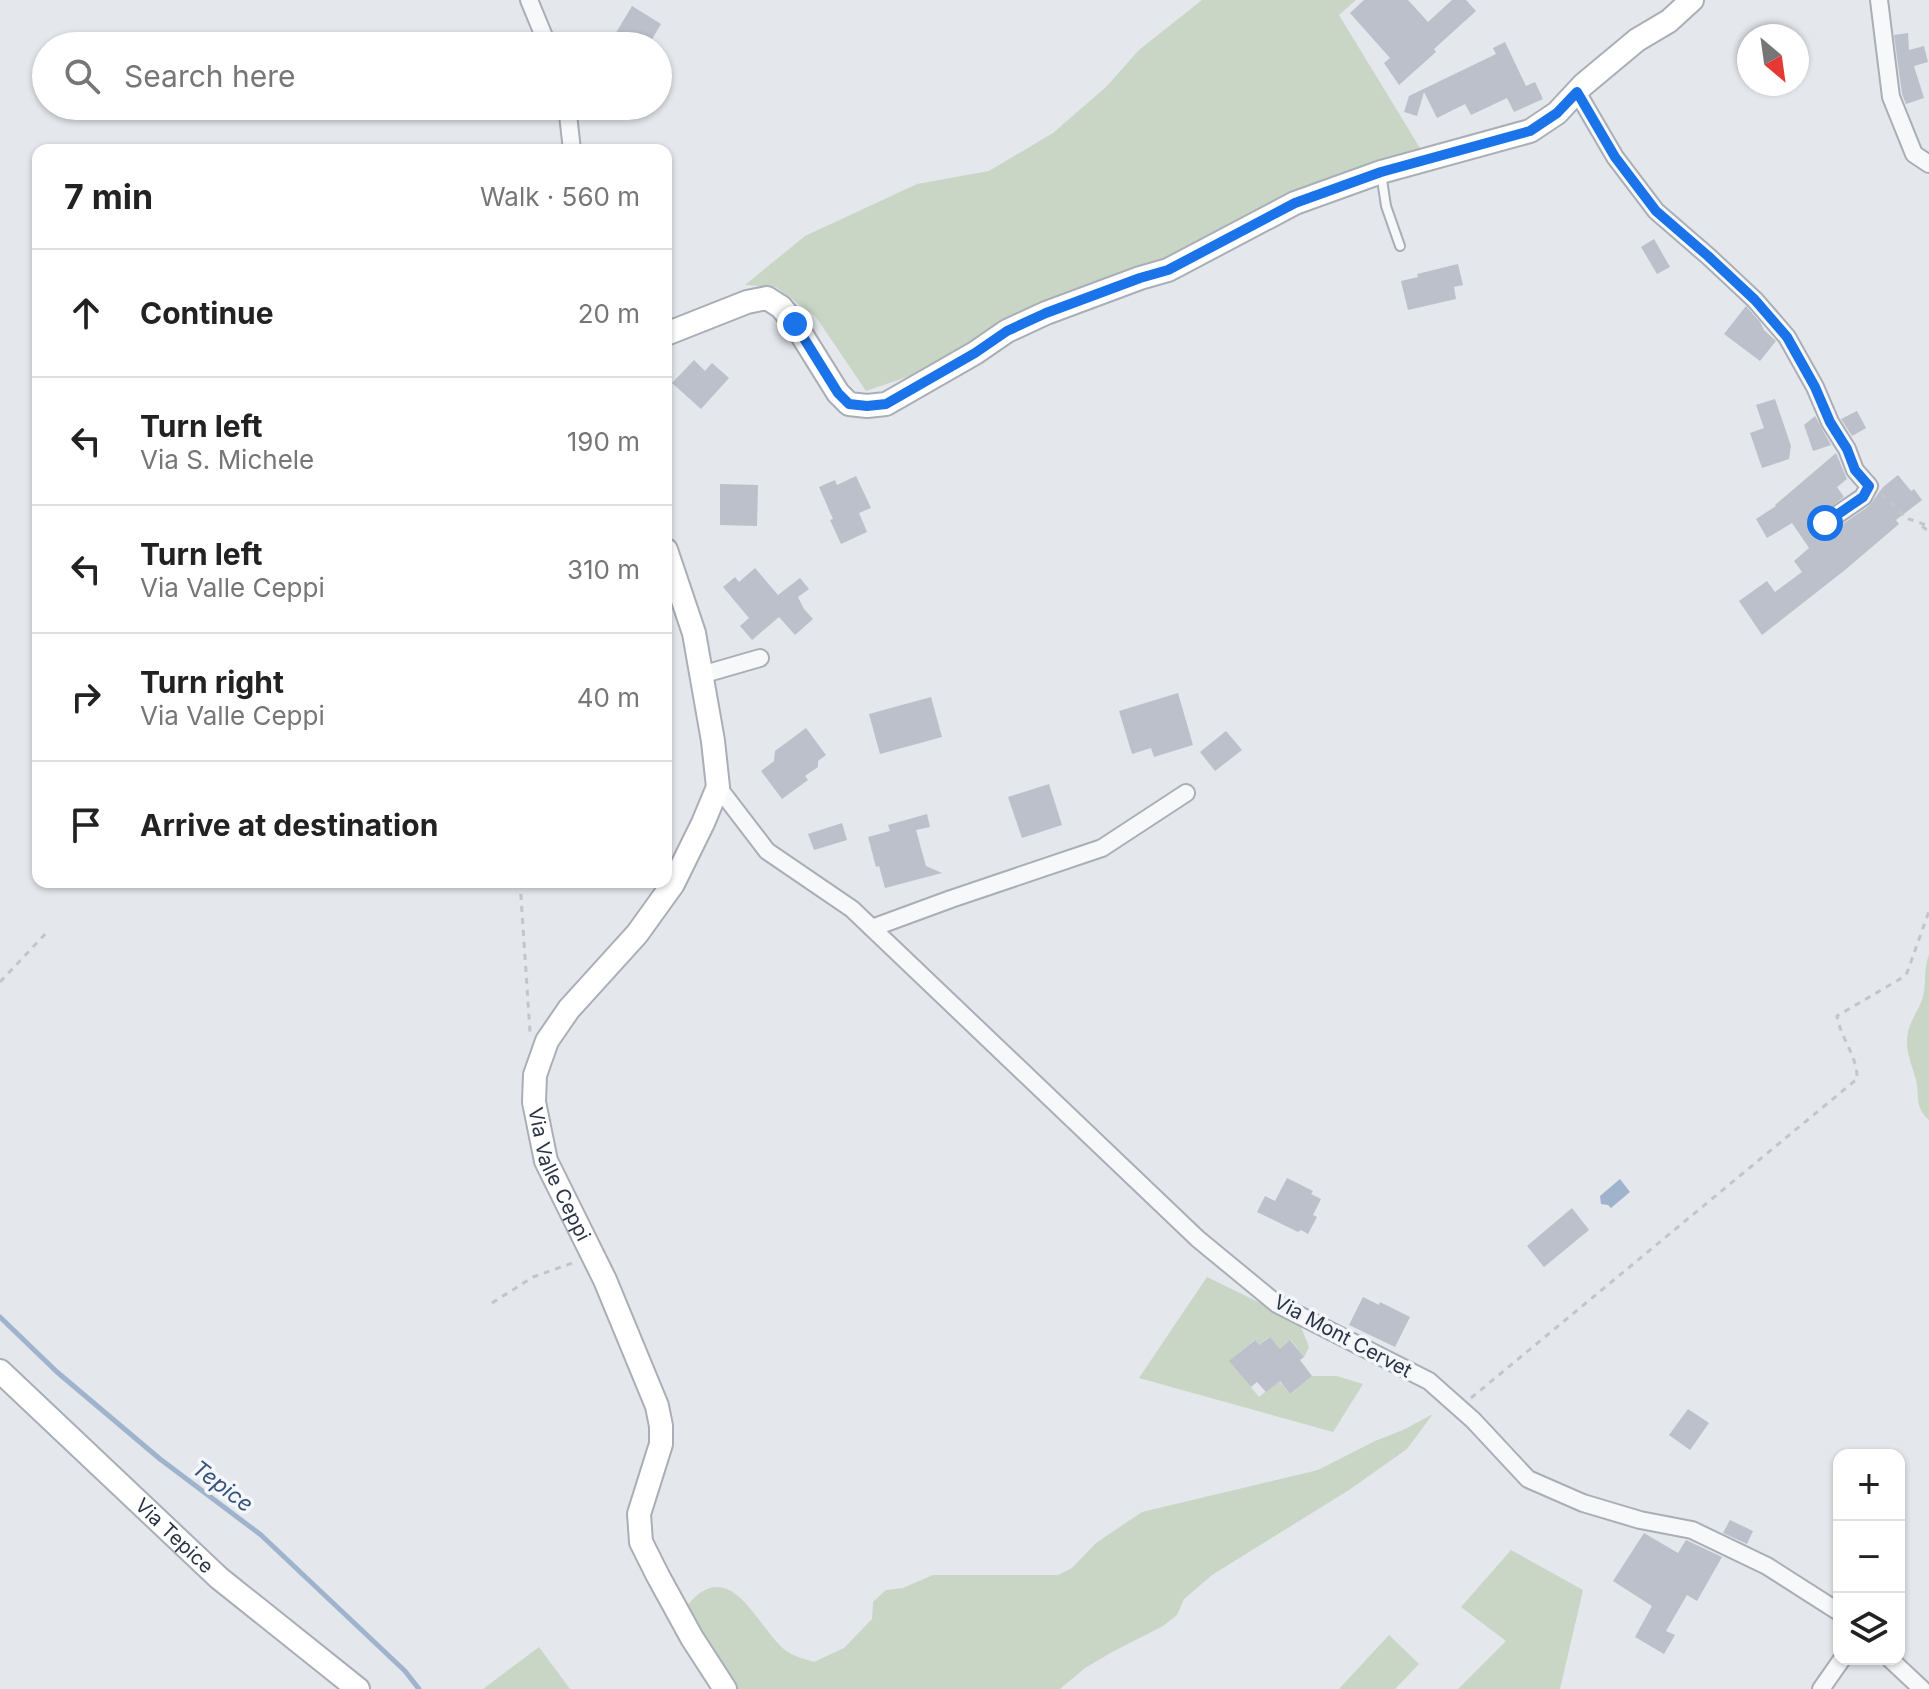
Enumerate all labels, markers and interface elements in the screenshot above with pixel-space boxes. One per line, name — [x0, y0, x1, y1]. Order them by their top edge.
north arrow — [1737, 24, 1809, 96]
search box — [32, 32, 672, 120]
icon: search — [60, 54, 104, 98]
text: Search here — [124, 58, 296, 94]
text: 7 min — [64, 176, 153, 217]
text: Walk · 560 m — [480, 181, 640, 212]
icon: ahead — [64, 291, 108, 335]
text: Continue — [140, 295, 274, 331]
text: 20 m — [578, 298, 640, 329]
route end — [777, 306, 813, 342]
text: Turn left — [140, 408, 262, 444]
icon: left — [64, 419, 108, 463]
text: 190 m — [567, 426, 640, 457]
text: Via S. Michele — [140, 444, 314, 475]
route start — [1807, 505, 1843, 541]
text: Turn left — [140, 536, 262, 572]
icon: left — [64, 547, 108, 591]
text: 310 m — [567, 554, 640, 585]
text: Via Valle Ceppi — [140, 572, 325, 603]
text: Turn right — [140, 664, 284, 700]
icon: right — [64, 675, 108, 719]
text: 40 m — [577, 682, 640, 713]
text: Via Valle Ceppi — [140, 700, 325, 731]
icon: arrive — [64, 803, 108, 847]
text: Arrive at destination — [140, 807, 438, 843]
street label: Via Valle Ceppi — [523, 1105, 596, 1245]
street label: Via Mont Cervet — [1270, 1290, 1416, 1383]
map controls — [1833, 1449, 1905, 1665]
button: + — [1833, 1449, 1905, 1521]
water label: Tepice — [188, 1455, 258, 1517]
street label: Via Tepice — [130, 1493, 219, 1578]
button: − — [1833, 1521, 1905, 1593]
button: layers — [1833, 1593, 1905, 1665]

